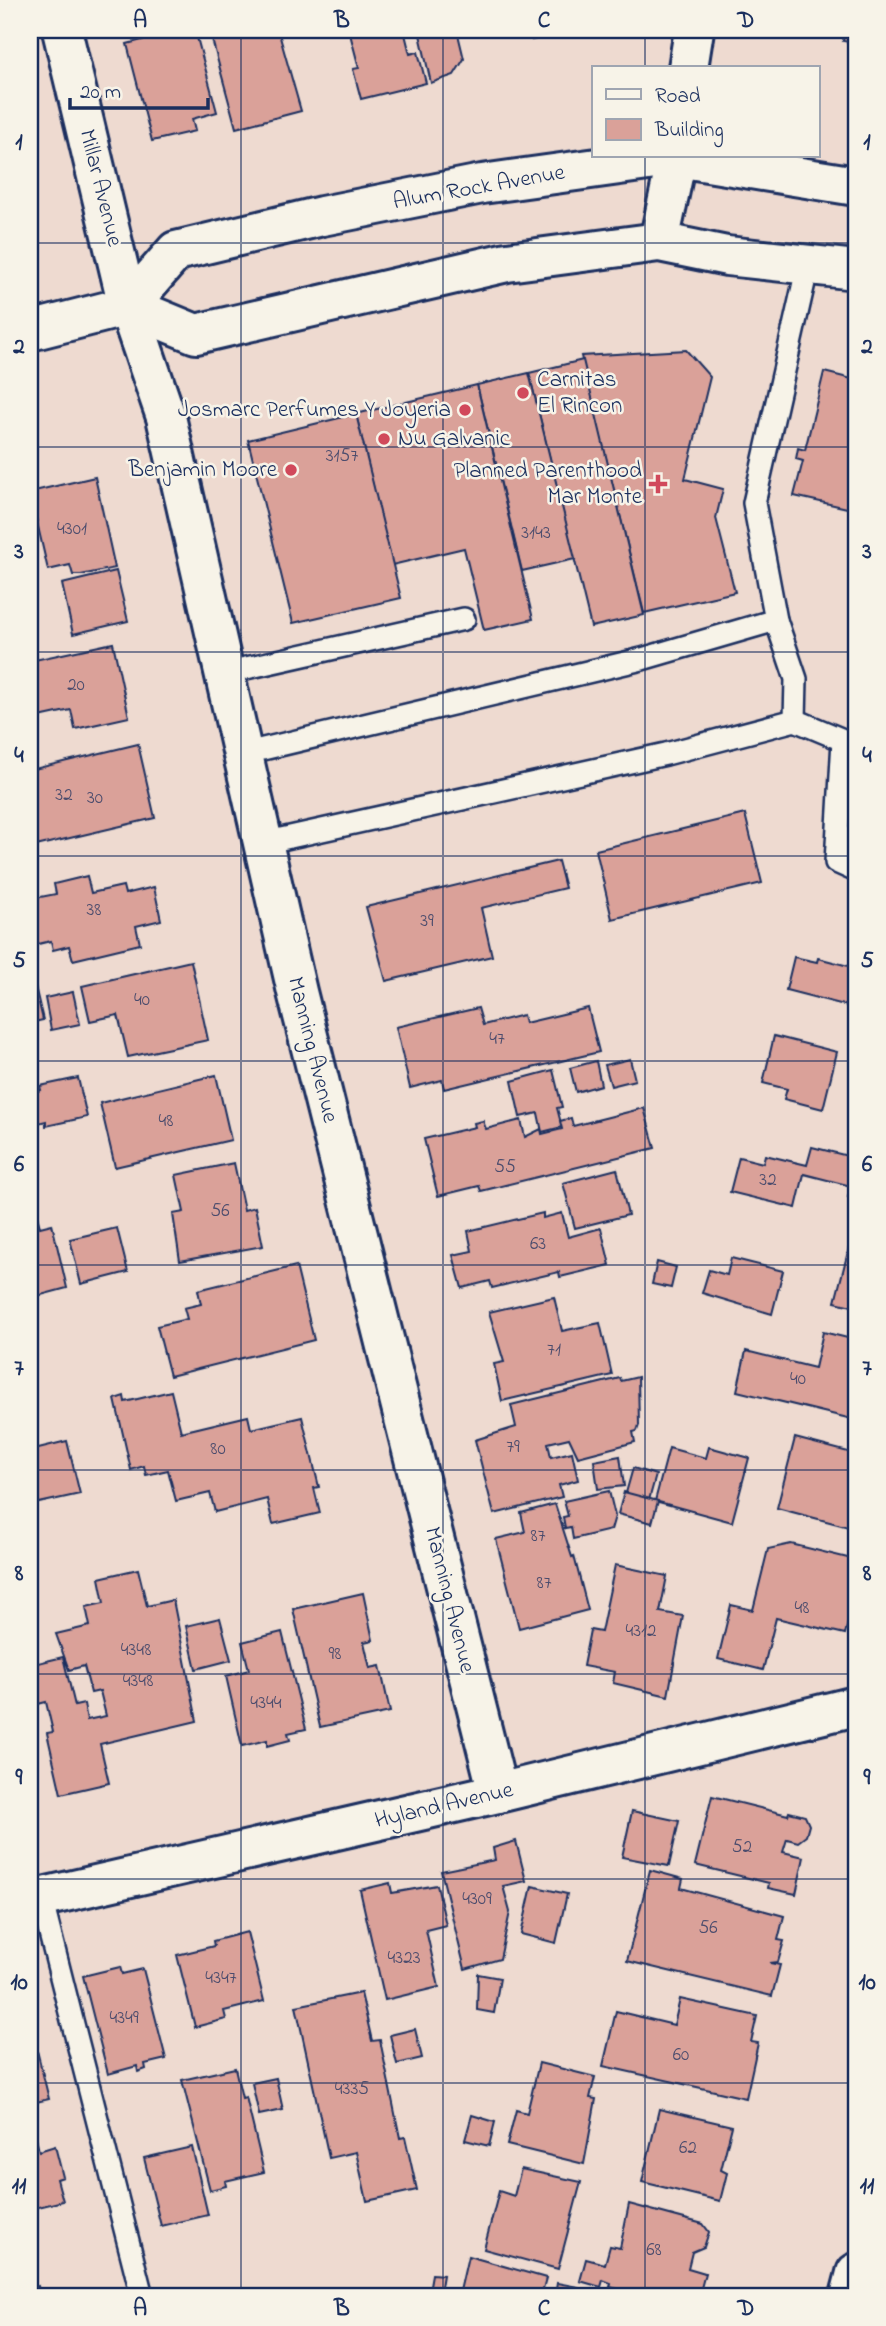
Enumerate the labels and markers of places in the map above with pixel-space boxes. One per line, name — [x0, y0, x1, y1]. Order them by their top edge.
place label: Carnitas El Rincon — [537, 364, 622, 423]
marker: Carnitas El Rincon — [515, 385, 531, 401]
place label: Josmarc Perfumes Y Joyeria — [178, 394, 451, 429]
marker: Josmarc Perfumes Y Joyeria — [457, 402, 473, 418]
place label: Nu Galvanic — [398, 423, 511, 456]
marker: Nu Galvanic — [376, 431, 392, 447]
place label: Benjamin Moore — [127, 454, 278, 487]
place label: Planned Parenthood Mar Monte — [453, 455, 643, 514]
marker: Benjamin Moore — [283, 462, 299, 478]
marker: Planned Parenthood Mar Monte — [648, 474, 668, 494]

